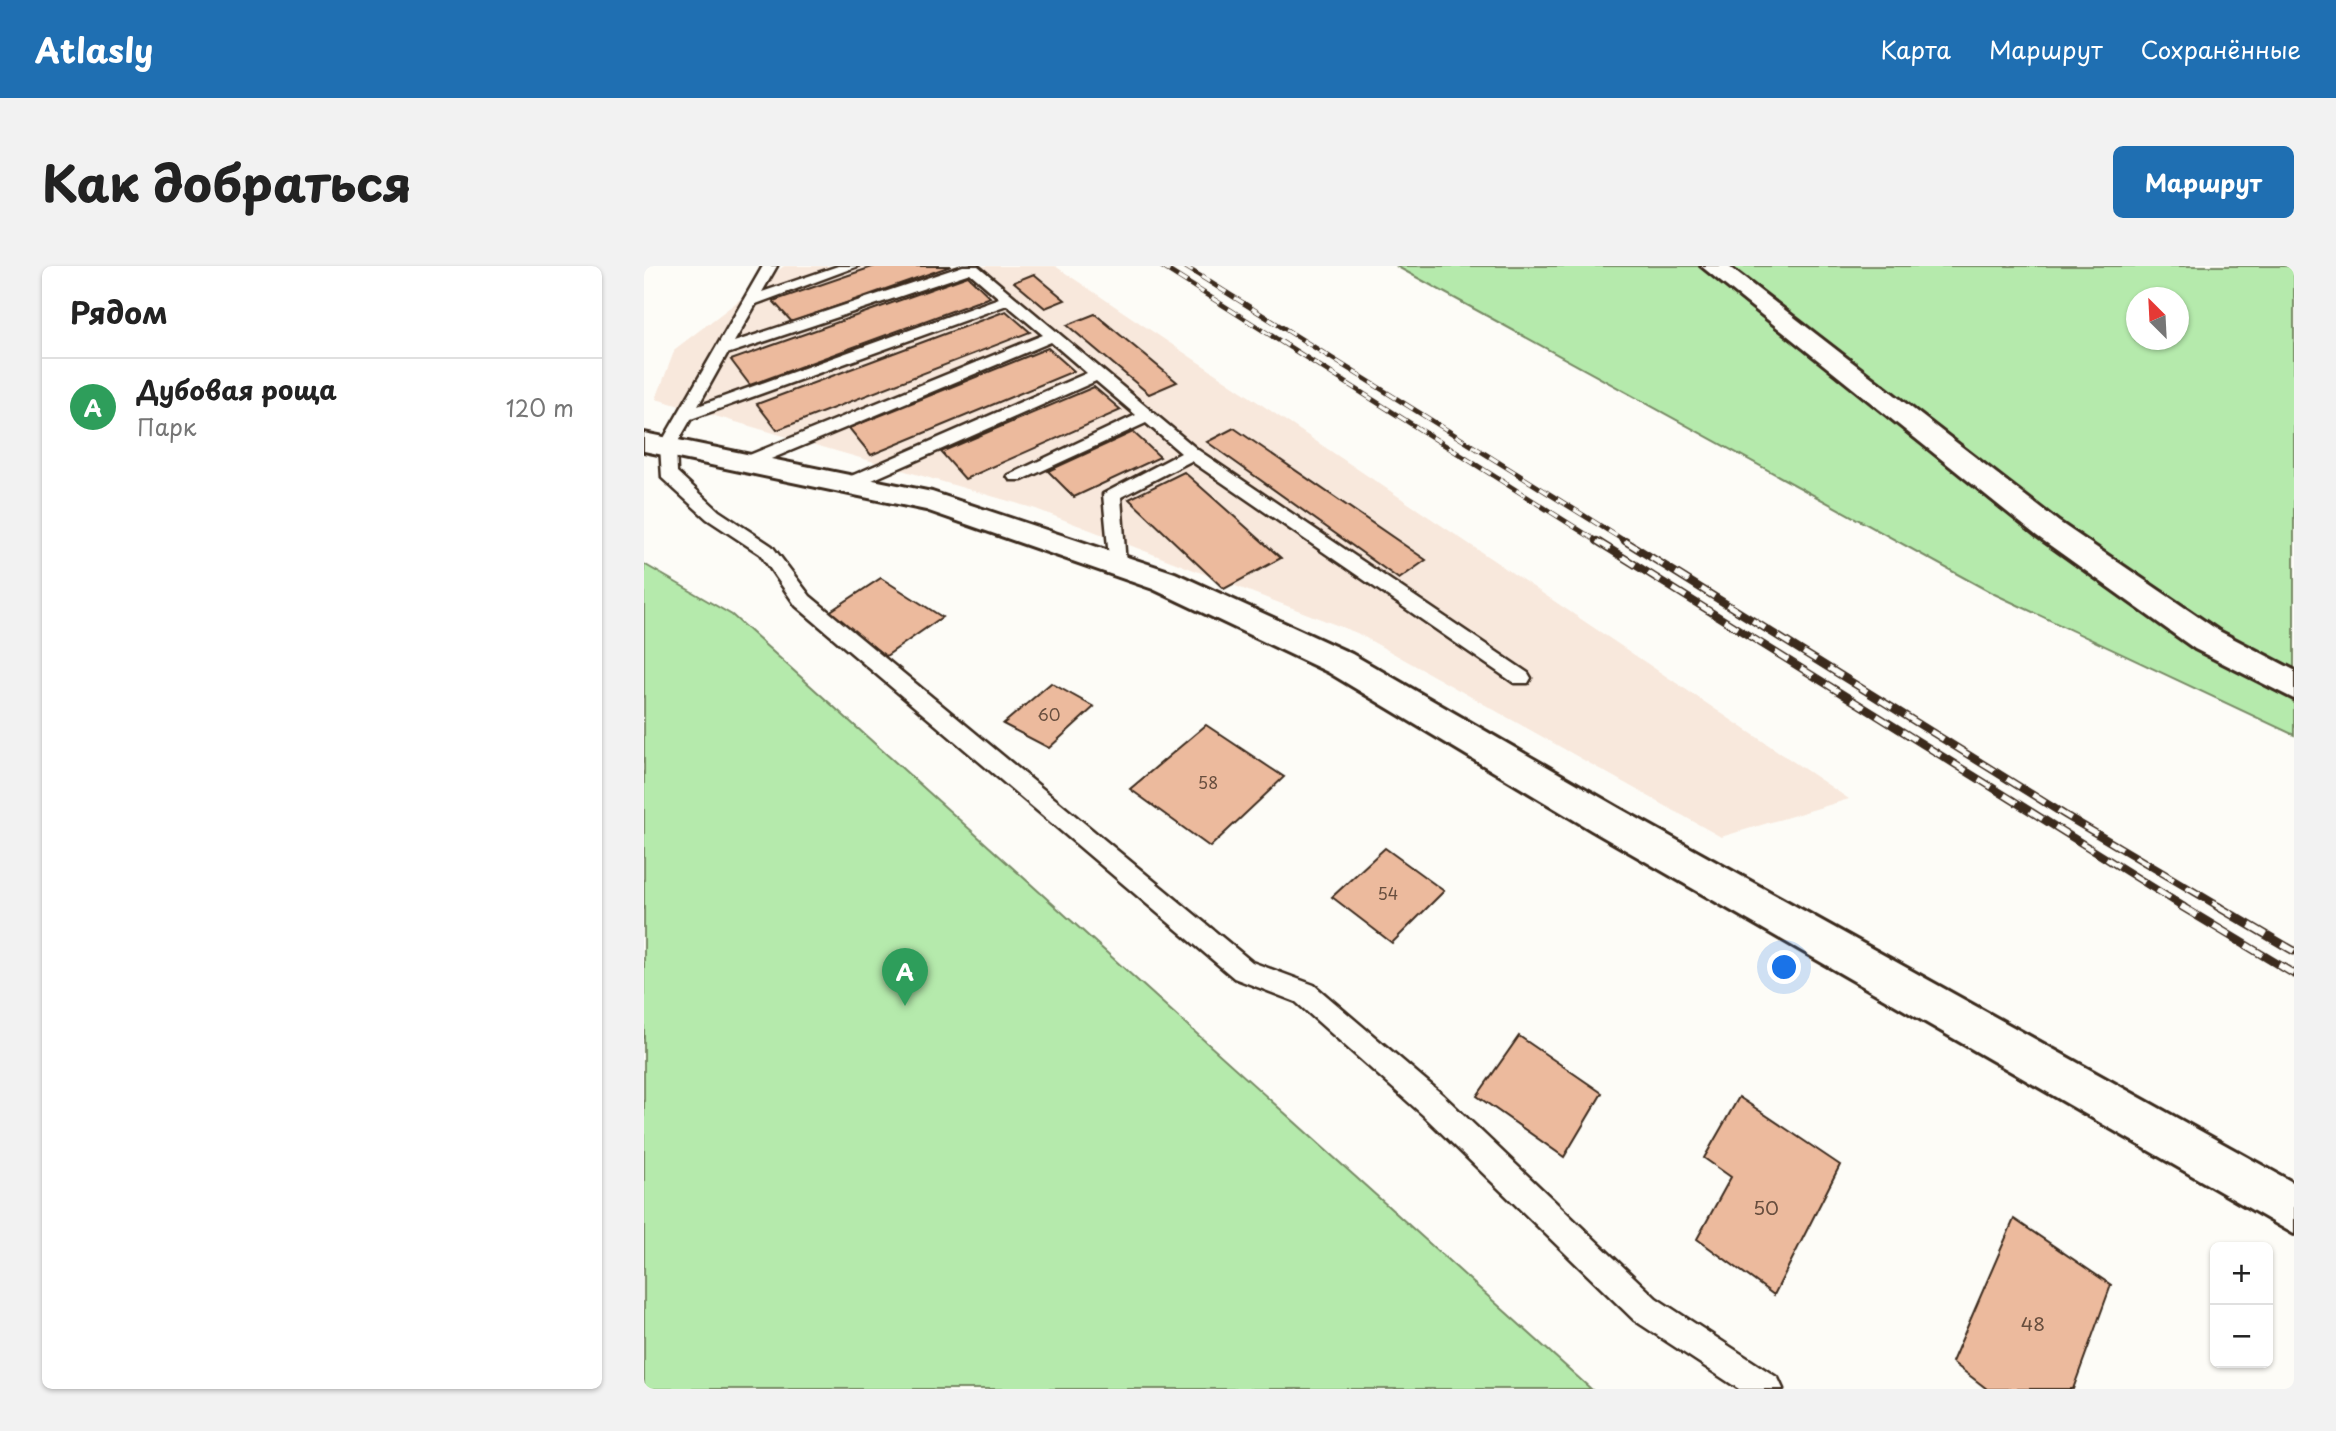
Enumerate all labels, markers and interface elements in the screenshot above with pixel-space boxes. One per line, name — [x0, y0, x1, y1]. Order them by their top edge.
text: Atlasly — [35, 24, 153, 74]
text: Карта — [1880, 31, 1951, 67]
text: Маршрут — [1989, 31, 2103, 67]
text: Сохранённые — [2141, 31, 2301, 67]
text: Как добраться — [42, 145, 412, 219]
button: Маршрут — [2113, 146, 2294, 218]
north arrow — [2126, 287, 2189, 350]
text: Рядом — [70, 289, 168, 334]
text: Дубовая роща — [137, 370, 337, 409]
text: A — [84, 390, 102, 425]
text: 120 m — [506, 390, 574, 425]
text: Парк — [137, 409, 196, 444]
house number: 60 — [1038, 702, 1060, 726]
house number: 58 — [1198, 770, 1218, 794]
house number: 54 — [1378, 881, 1398, 905]
pin: A — [882, 948, 928, 1006]
your location — [1767, 950, 1801, 984]
house number: 50 — [1753, 1193, 1779, 1221]
map controls — [2210, 1242, 2273, 1368]
button: + — [2210, 1242, 2273, 1305]
button: − — [2210, 1305, 2273, 1368]
house number: 48 — [2021, 1309, 2045, 1337]

